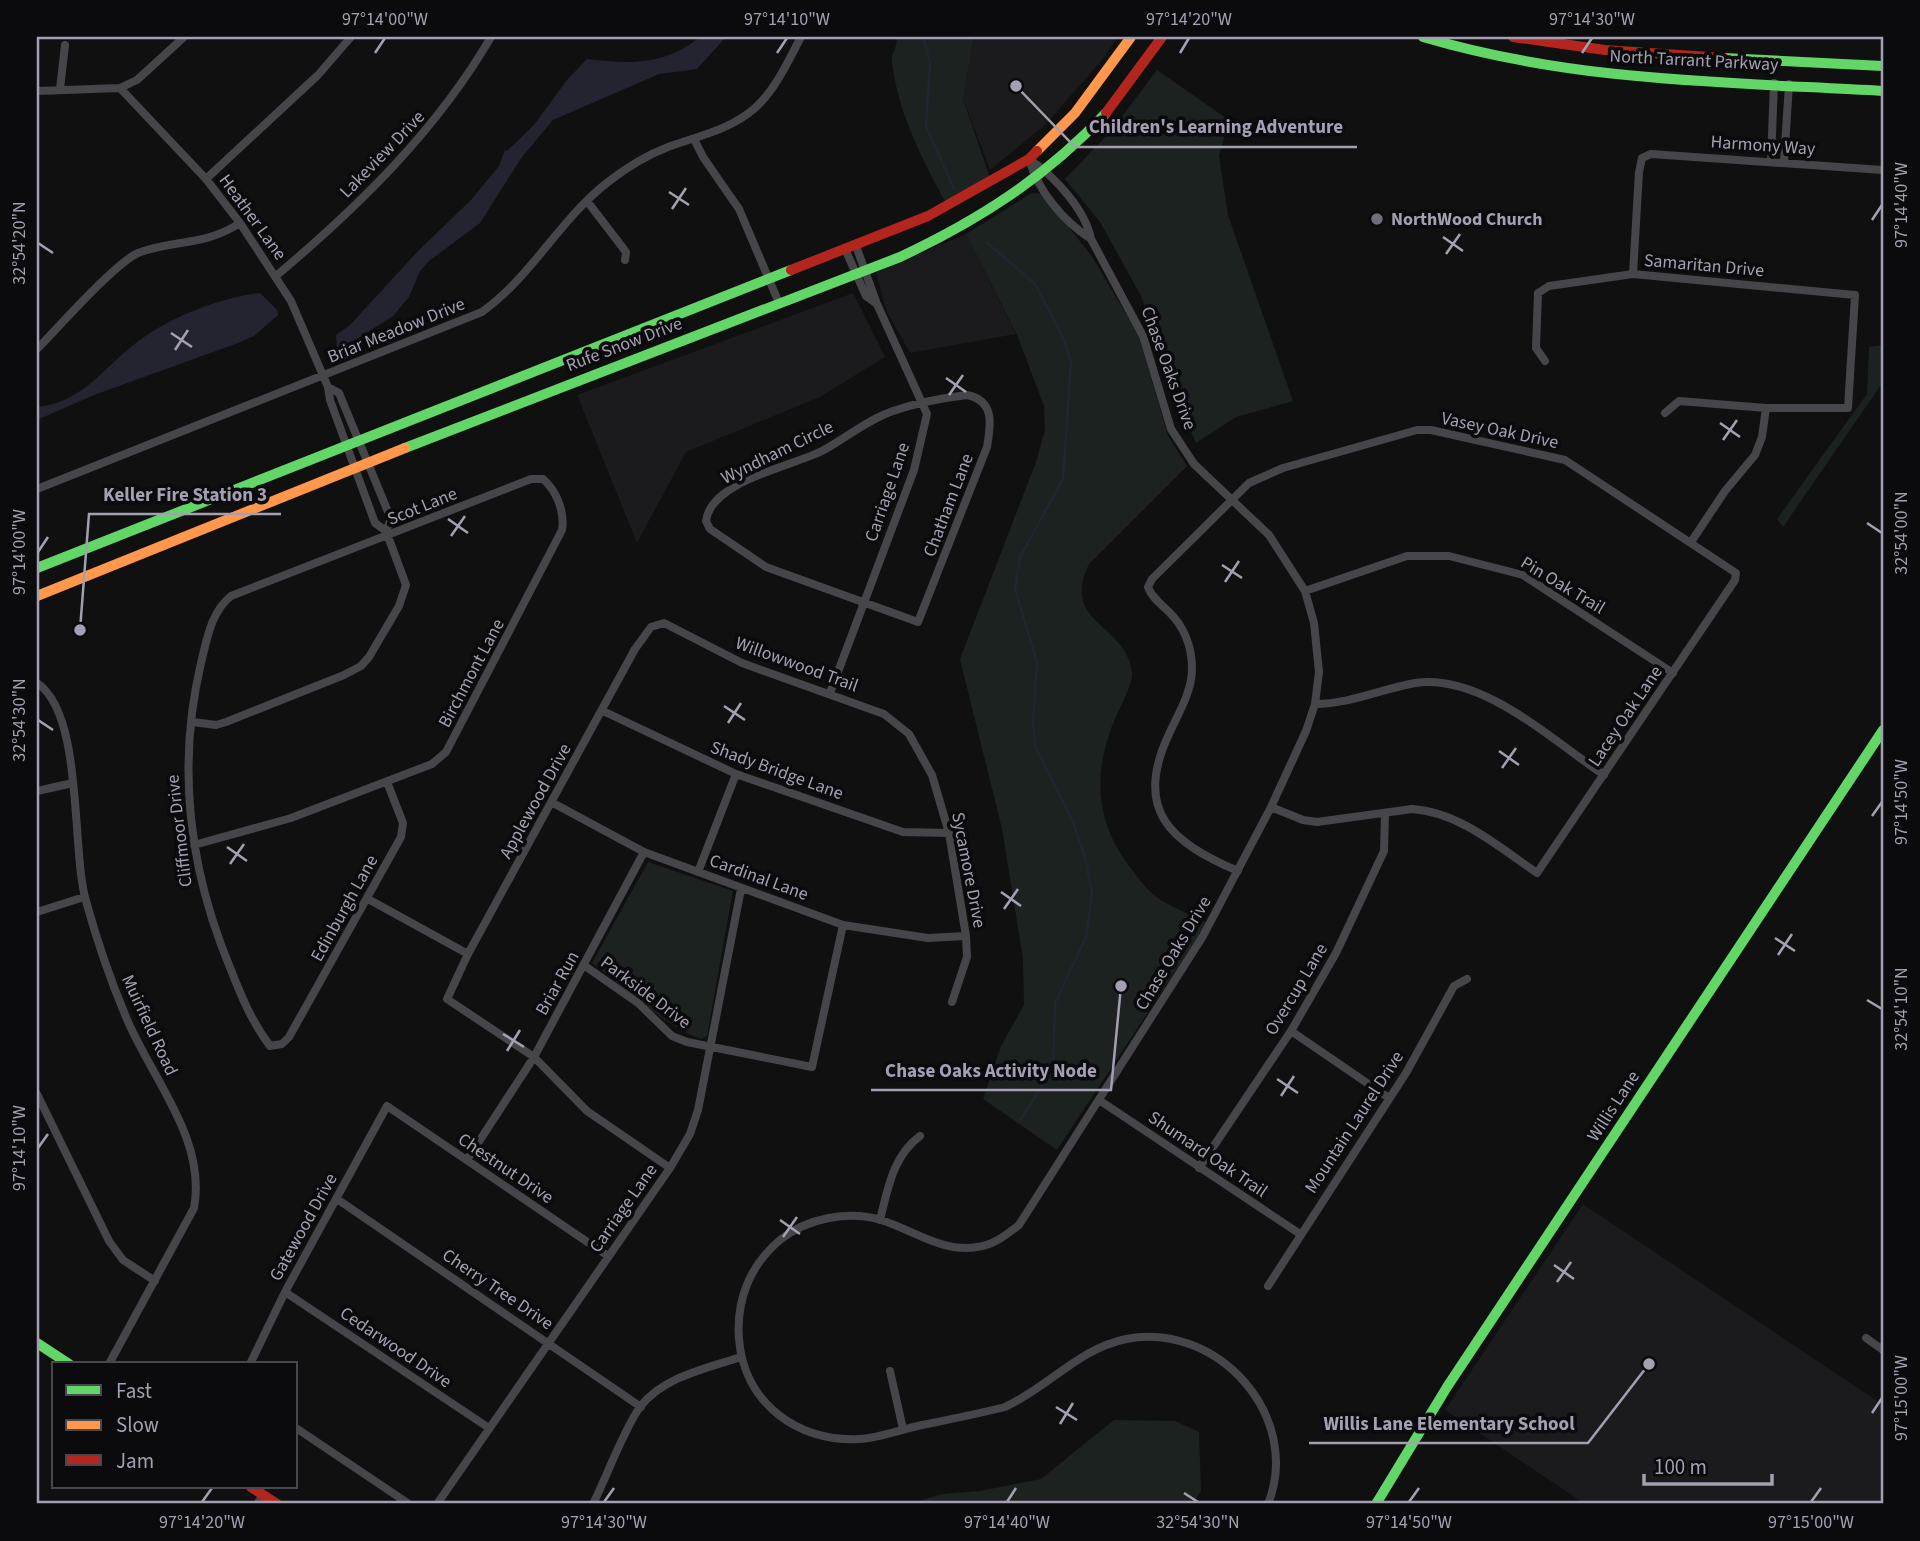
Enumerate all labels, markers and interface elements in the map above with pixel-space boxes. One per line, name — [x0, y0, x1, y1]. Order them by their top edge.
text: 97°14'00"W — [342, 7, 428, 32]
text: 97°14'10"W — [744, 7, 830, 32]
text: 97°14'20"W — [1146, 7, 1232, 32]
text: 97°14'30"W — [1549, 7, 1635, 32]
street label: North Tarrant Parkway — [1609, 44, 1780, 77]
street label: Lakeview Drive — [334, 105, 431, 204]
callout: Children's Learning Adventure — [1075, 107, 1357, 147]
text: Children's Learning Adventure — [1089, 114, 1343, 141]
street label: Harmony Way — [1710, 129, 1817, 162]
text: 97°14'40"W — [1889, 162, 1914, 248]
street label: Heather Lane — [213, 169, 292, 265]
text: 32°54'20"N — [7, 201, 32, 285]
place label: NorthWood Church — [1391, 207, 1543, 232]
marker: NorthWood Church — [1369, 211, 1385, 227]
street label: Samaritan Drive — [1643, 248, 1765, 283]
street label: Briar Meadow Drive — [324, 291, 469, 369]
street label: Chase Oaks Drive — [1135, 303, 1202, 433]
street label: Rufe Snow Drive — [563, 311, 686, 378]
street label: Vasey Oak Drive — [1439, 406, 1561, 455]
street label: Wyndham Circle — [717, 414, 838, 490]
street label: Carriage Lane — [859, 439, 916, 545]
street label: Chatham Lane — [917, 450, 980, 561]
callout: Keller Fire Station 3 — [89, 474, 281, 514]
street label: Scot Lane — [384, 481, 461, 532]
text: Keller Fire Station 3 — [103, 482, 267, 509]
text: 32°54'00"N — [1889, 491, 1914, 575]
text: 97°14'00"W — [7, 509, 32, 595]
street label: Pin Oak Trail — [1516, 550, 1610, 620]
street label: Birchmont Lane — [432, 614, 511, 732]
street label: Willowwood Trail — [732, 631, 862, 698]
street label: Lacey Oak Lane — [1582, 661, 1668, 772]
text: 32°54'30"N — [7, 678, 32, 762]
street label: Shady Bridge Lane — [707, 735, 847, 806]
street label: Applewood Drive — [493, 739, 578, 863]
text: 97°14'50"W — [1889, 759, 1914, 845]
street label: Cliffmoor Drive — [160, 773, 199, 889]
street label: Sycamore Drive — [945, 810, 992, 930]
street label: Cardinal Lane — [706, 848, 812, 907]
street label: Edinburgh Lane — [305, 850, 384, 966]
street label: Chase Oaks Drive — [1129, 891, 1217, 1015]
street label: Overcup Lane — [1259, 938, 1334, 1040]
street label: Briar Run — [530, 947, 585, 1020]
street label: Parkside Drive — [595, 950, 696, 1035]
text: 32°54'10"N — [1889, 967, 1914, 1051]
street label: Muirfield Road — [115, 971, 184, 1080]
street label: Mountain Laurel Drive — [1299, 1046, 1410, 1198]
callout: Chase Oaks Activity Node — [871, 1050, 1111, 1090]
text: Chase Oaks Activity Node — [885, 1058, 1097, 1085]
street label: Willis Lane — [1581, 1066, 1646, 1147]
text: 97°14'10"W — [7, 1105, 32, 1191]
street label: Shumard Oak Trail — [1143, 1105, 1272, 1204]
street label: Chestnut Drive — [453, 1127, 559, 1210]
street label: Carriage Lane — [584, 1159, 663, 1258]
street label: Gatewood Drive — [263, 1169, 343, 1286]
street label: Cherry Tree Drive — [437, 1243, 558, 1336]
street label: Cedarwood Drive — [335, 1301, 457, 1394]
text: 97°15'00"W — [1889, 1355, 1914, 1441]
legend — [52, 1362, 298, 1488]
text: Fast — [116, 1376, 152, 1406]
callout: Willis Lane Elementary School — [1309, 1403, 1588, 1443]
text: Slow — [116, 1410, 159, 1440]
text: Willis Lane Elementary School — [1323, 1411, 1575, 1438]
scale bar — [1644, 1443, 1771, 1487]
text: Jam — [116, 1446, 154, 1476]
text: 100 m — [1654, 1452, 1707, 1482]
text: 97°14'20"W — [159, 1510, 245, 1535]
text: 97°14'30"W — [561, 1510, 647, 1535]
text: 97°14'40"W — [964, 1510, 1050, 1535]
text: 32°54'30"N — [1156, 1510, 1240, 1535]
text: 97°14'50"W — [1366, 1510, 1452, 1535]
text: 97°15'00"W — [1768, 1510, 1854, 1535]

